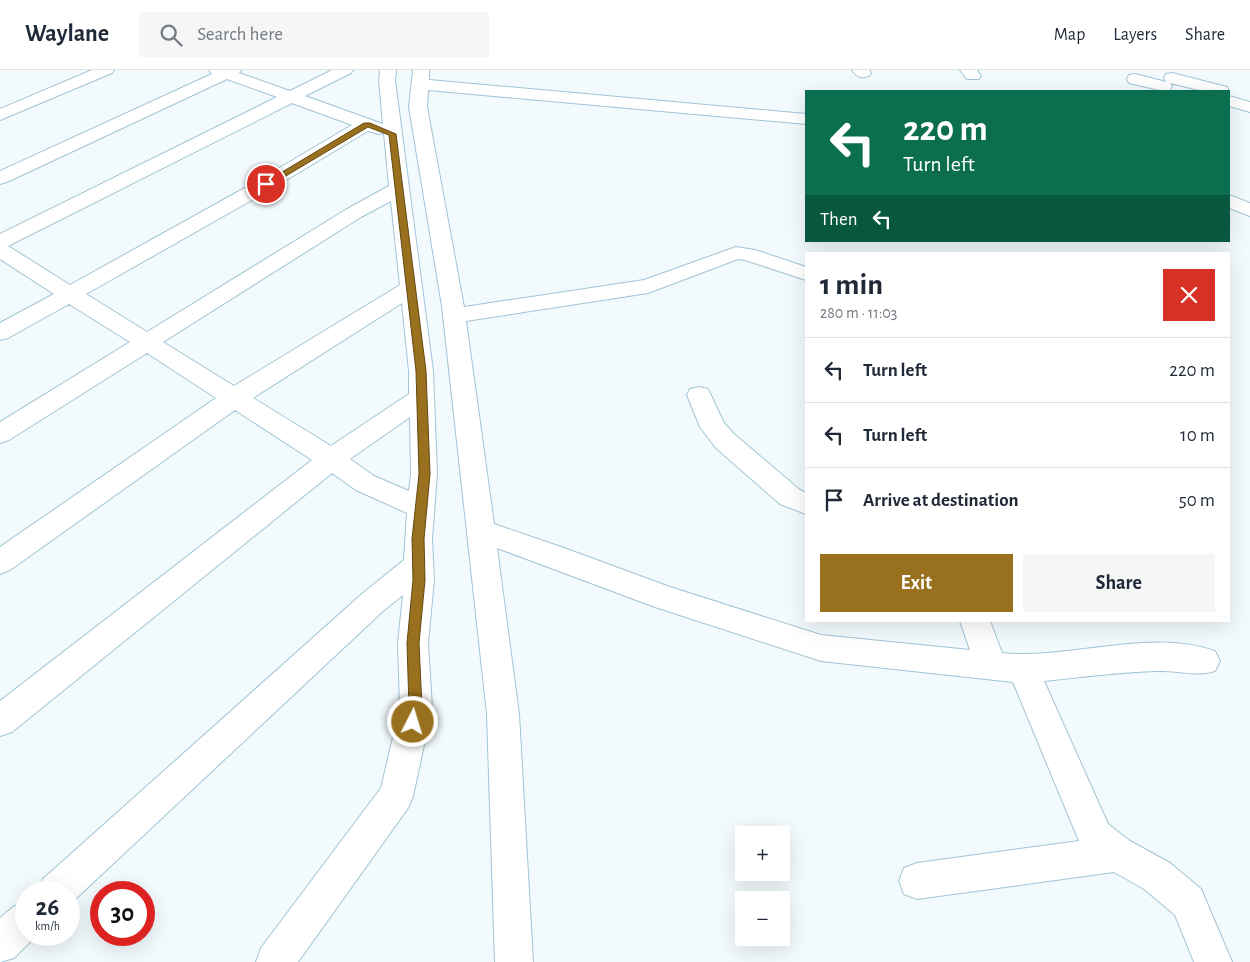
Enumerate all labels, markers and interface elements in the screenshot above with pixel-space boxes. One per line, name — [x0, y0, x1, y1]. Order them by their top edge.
search box — [139, 12, 489, 57]
icon: search — [157, 21, 185, 49]
text: Waylane — [25, 22, 109, 46]
text: Search here — [197, 25, 283, 44]
text: Map — [1054, 26, 1085, 44]
text: Layers — [1113, 26, 1157, 44]
text: Share — [1185, 26, 1225, 44]
icon: left — [820, 110, 885, 175]
text: 220 m — [903, 112, 988, 147]
text: Turn left — [903, 153, 975, 175]
pin — [245, 163, 287, 205]
icon: arrive — [252, 170, 280, 198]
icon: left — [868, 205, 896, 233]
text: Then — [820, 210, 858, 229]
button: close — [1163, 269, 1215, 321]
text: 1 min — [820, 270, 883, 300]
text: 280 m · 11:03 — [820, 305, 897, 321]
icon: left — [820, 356, 848, 384]
text: Turn left — [863, 361, 927, 380]
text: 220 m — [1169, 361, 1215, 380]
icon: left — [820, 421, 848, 449]
text: Turn left — [863, 426, 927, 445]
text: 10 m — [1180, 426, 1215, 445]
icon: arrive — [820, 486, 848, 514]
text: Arrive at destination — [863, 491, 1019, 510]
text: 50 m — [1179, 491, 1215, 510]
button: Exit — [820, 554, 1013, 612]
button: Share — [1023, 554, 1215, 612]
position arrow — [386, 695, 438, 747]
map controls — [735, 826, 790, 946]
button: + — [735, 826, 790, 881]
speed limit sign: 30 — [90, 881, 155, 946]
button: − — [735, 891, 790, 946]
text: 26 — [36, 895, 59, 920]
text: km/h — [35, 920, 60, 932]

